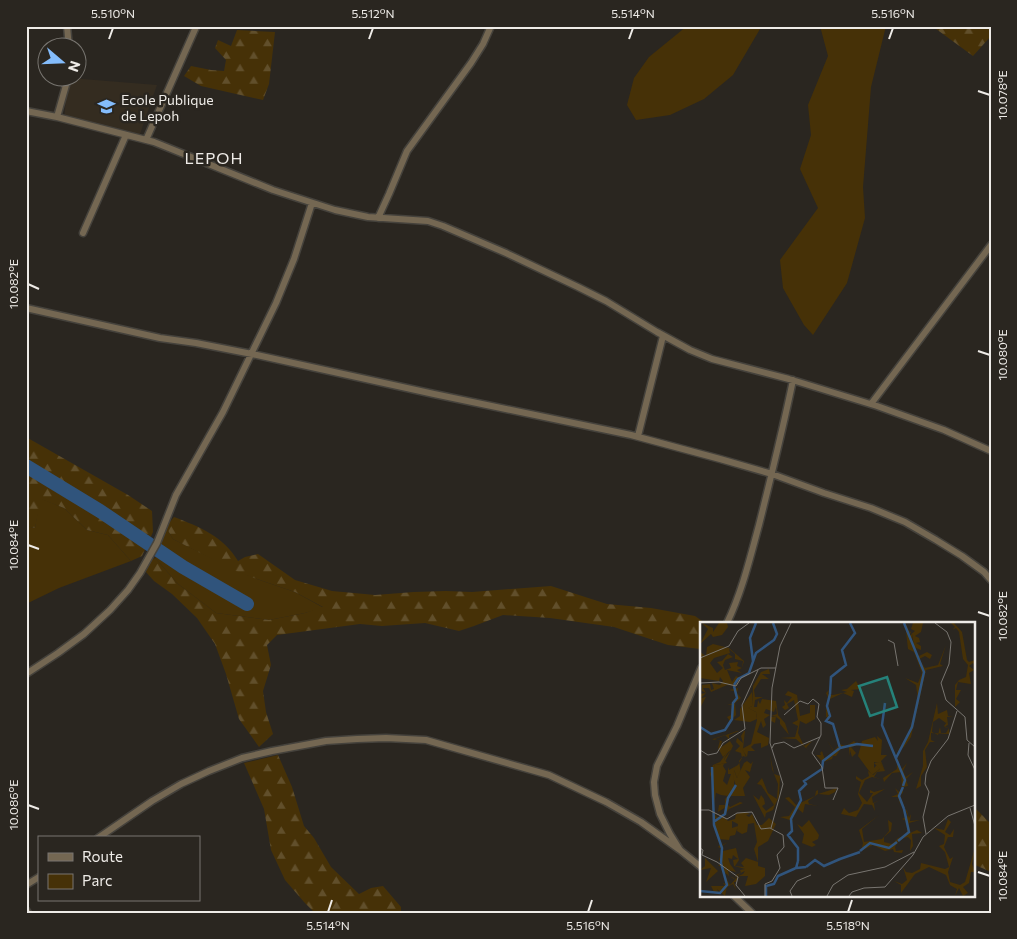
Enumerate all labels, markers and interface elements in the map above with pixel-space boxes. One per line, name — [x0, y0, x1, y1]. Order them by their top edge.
text: 5.510°N — [91, 6, 135, 20]
text: 5.512°N — [352, 6, 395, 20]
text: 5.514°N — [611, 6, 655, 20]
text: 5.516°N — [871, 6, 915, 20]
north arrow — [38, 38, 88, 88]
text: N — [65, 59, 85, 74]
text: 10.078°E — [995, 70, 1009, 120]
place label: Ecole Publique de Lepoh — [121, 91, 214, 124]
school or university icon: Ecole Publique de Lepoh — [97, 97, 117, 117]
district label: LEPOH — [185, 148, 243, 167]
text: 10.082°E — [6, 259, 20, 309]
text: 10.080°E — [995, 329, 1009, 381]
text: 10.084°E — [6, 520, 20, 570]
text: 10.082°E — [995, 591, 1009, 641]
inset map — [700, 622, 974, 896]
text: 10.086°E — [6, 780, 20, 830]
legend — [38, 836, 200, 902]
text: Route — [82, 847, 123, 865]
text: 10.084°E — [995, 851, 1009, 901]
text: Parc — [82, 871, 112, 889]
text: 5.514°N — [306, 918, 350, 932]
text: 5.516°N — [566, 918, 610, 932]
text: 5.518°N — [826, 918, 870, 932]

